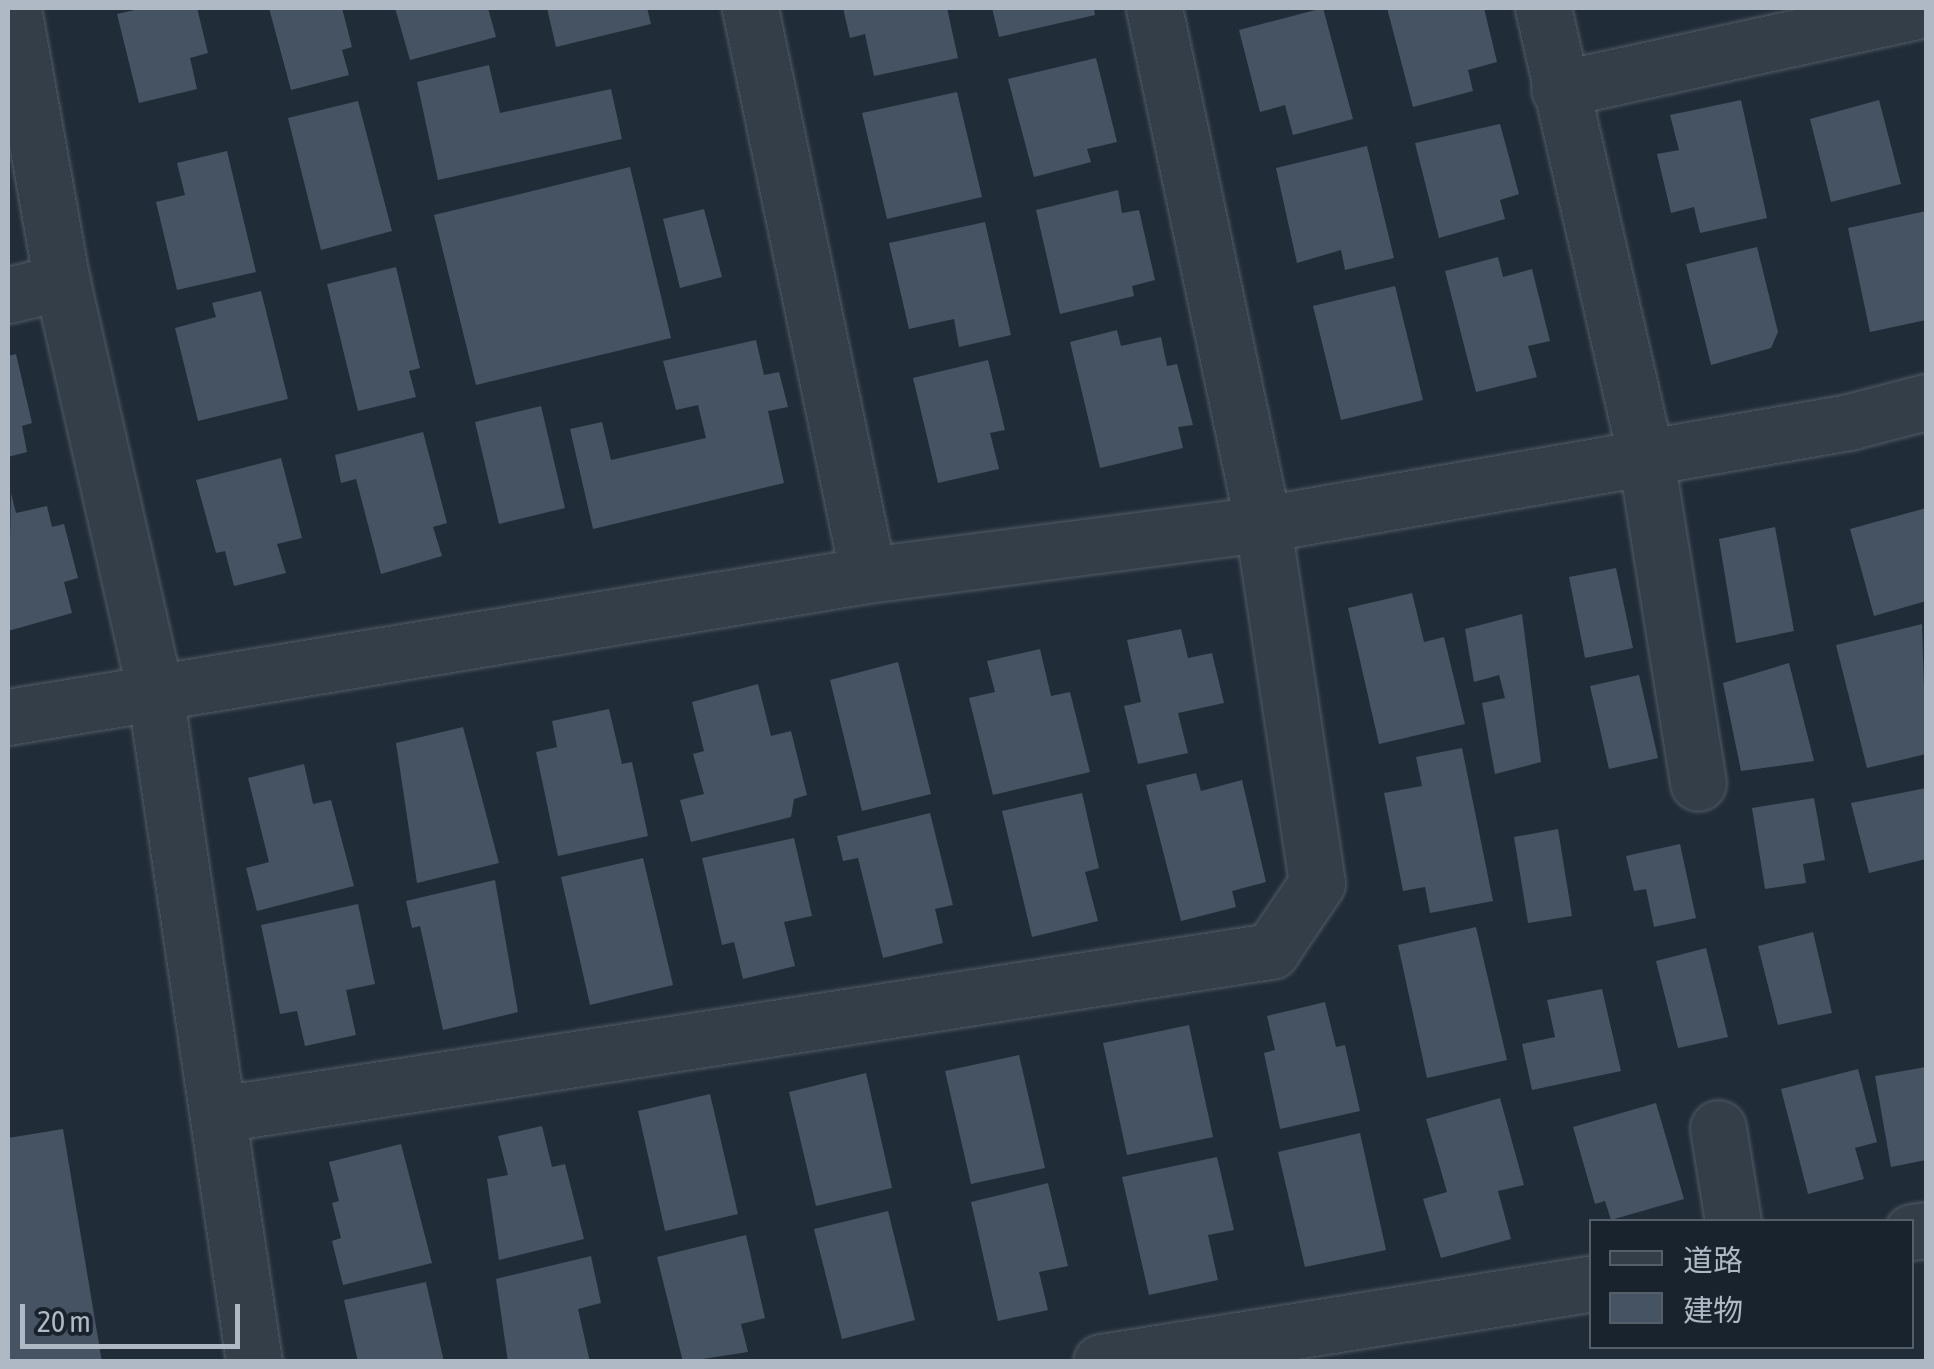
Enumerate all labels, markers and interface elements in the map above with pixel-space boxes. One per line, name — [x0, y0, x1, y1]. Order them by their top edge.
legend — [1589, 1219, 1914, 1349]
text: 道路 — [1683, 1243, 1743, 1277]
scale bar — [25, 1284, 245, 1346]
text: 建物 — [1683, 1293, 1743, 1327]
text: 20 m — [37, 1304, 91, 1338]

